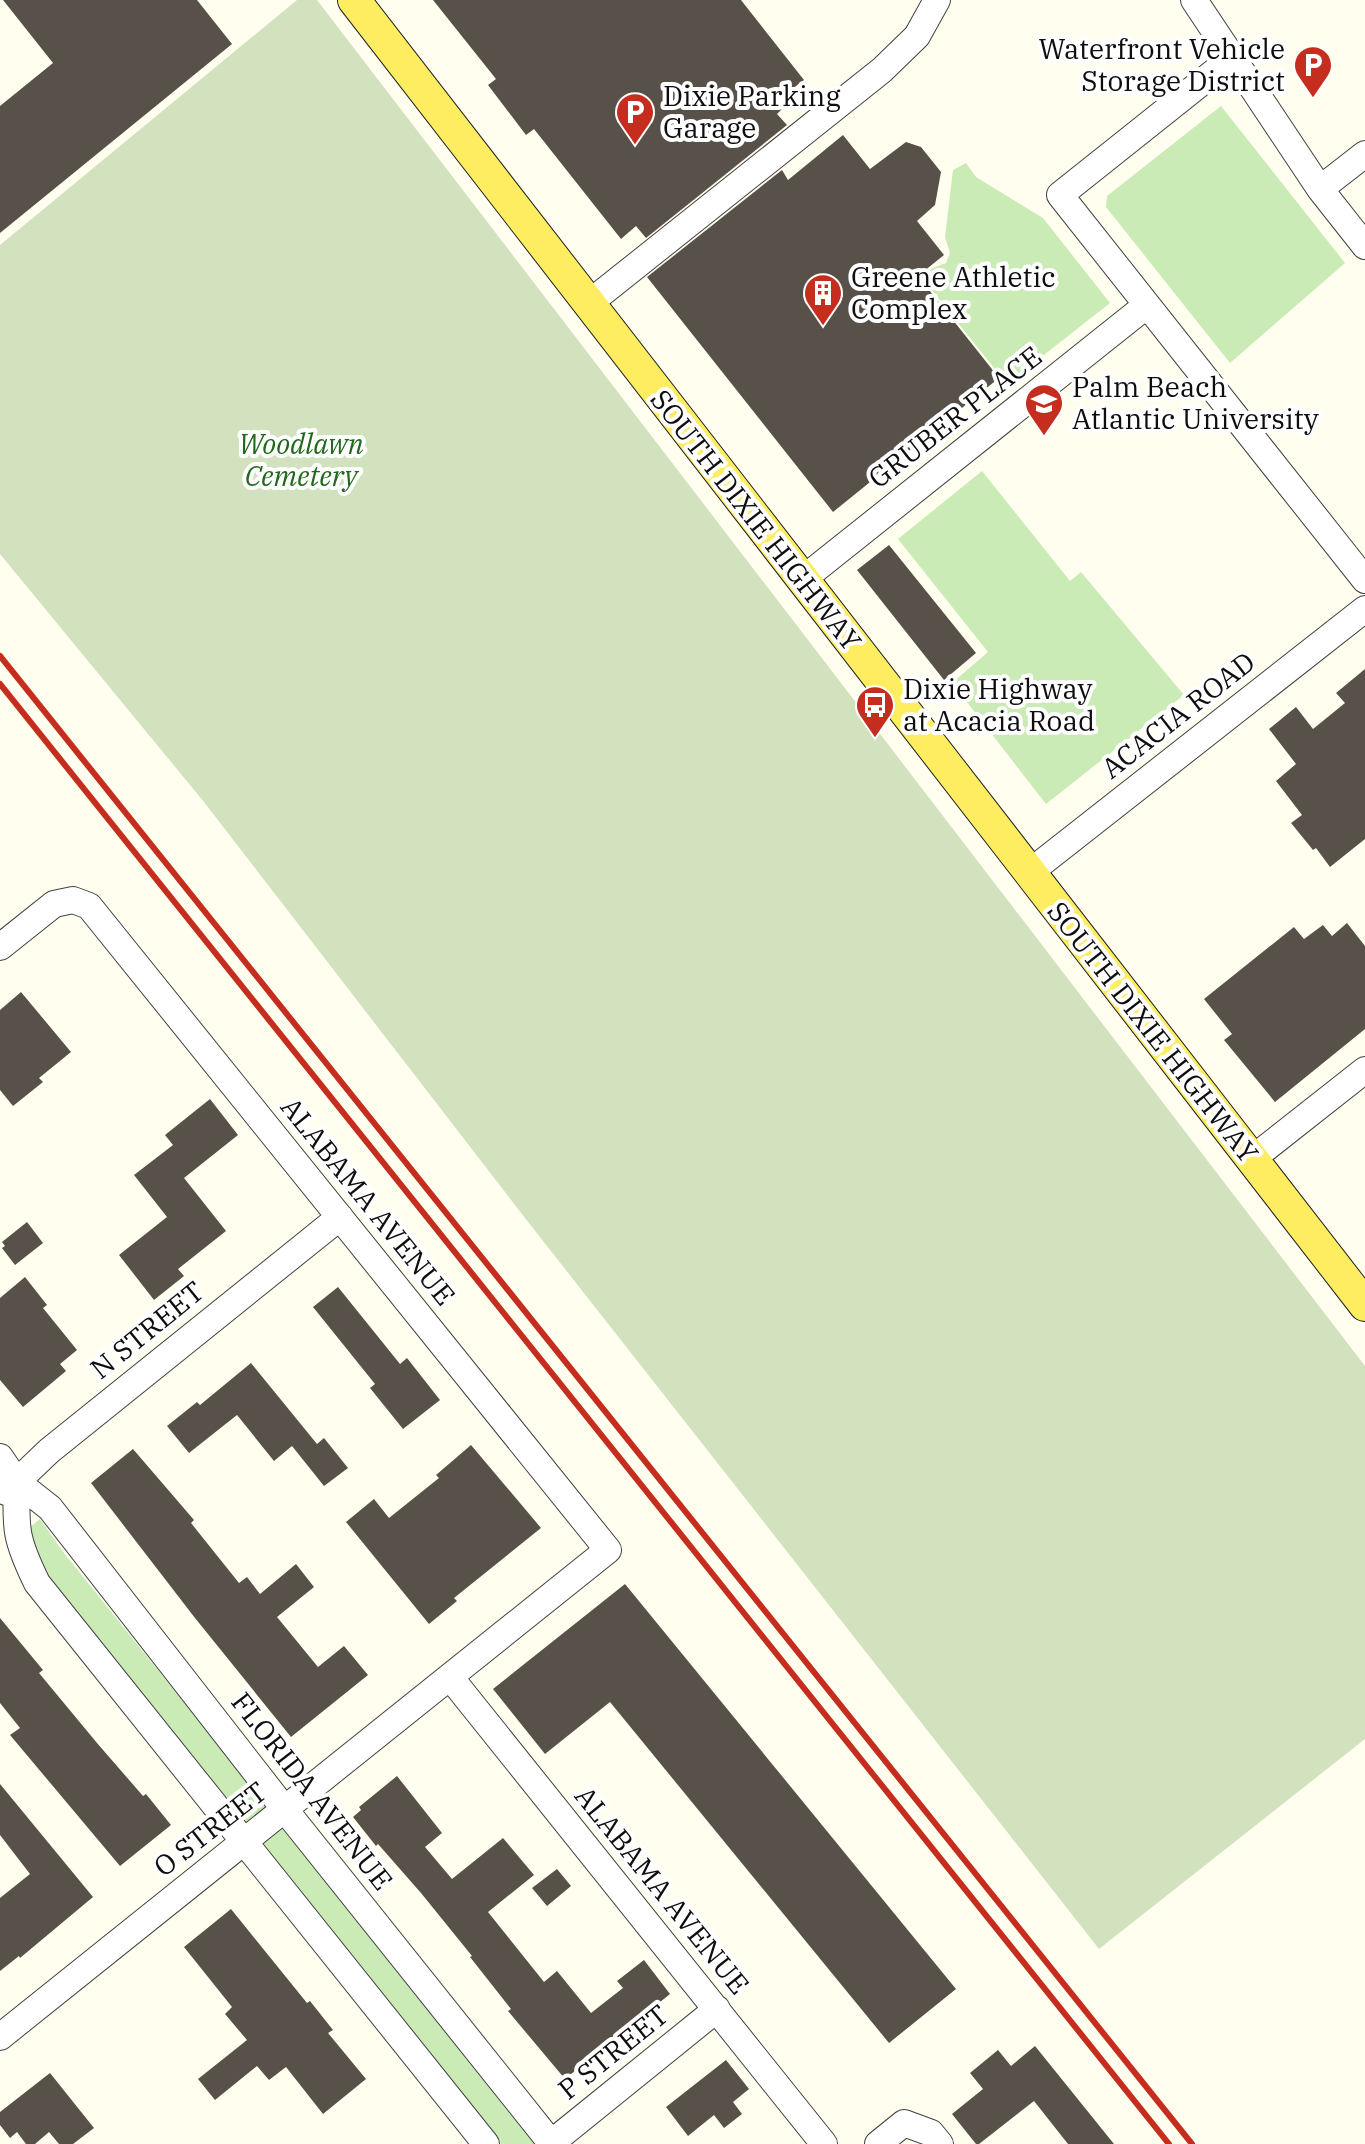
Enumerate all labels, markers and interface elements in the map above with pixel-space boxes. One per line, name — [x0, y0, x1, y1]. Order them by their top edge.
place label: Waterfront Vehicle Storage District — [1039, 30, 1285, 99]
parking icon: Waterfront Vehicle Storage District — [1292, 44, 1334, 99]
place label: Dixie Parking Garage — [663, 77, 841, 146]
parking icon: Dixie Parking Garage — [614, 91, 656, 146]
place label: Greene Athletic Complex — [851, 258, 1056, 327]
building icon: Greene Athletic Complex — [802, 272, 844, 327]
street label: GRUBER PLACE — [860, 337, 1049, 496]
place label: Palm Beach Atlantic University — [1072, 368, 1319, 437]
street label: SOUTH DIXIE HIGHWAY — [643, 382, 870, 658]
school or university icon: Palm Beach Atlantic University — [1023, 382, 1065, 437]
park label: Woodlawn Cemetery — [238, 425, 364, 494]
street label: ACACIA ROAD — [1093, 643, 1262, 786]
place label: Dixie Highway at Acacia Road — [903, 670, 1095, 739]
bus stop icon: Dixie Highway at Acacia Road — [854, 684, 896, 739]
street label: SOUTH DIXIE HIGHWAY — [1040, 894, 1267, 1170]
street label: ALABAMA AVENUE — [273, 1089, 464, 1312]
street label: N STREET — [82, 1273, 211, 1387]
street label: FLORIDA AVENUE — [223, 1684, 401, 1897]
street label: O STREET — [146, 1773, 274, 1884]
street label: ALABAMA AVENUE — [567, 1778, 758, 2001]
street label: P STREET — [550, 1996, 675, 2107]

